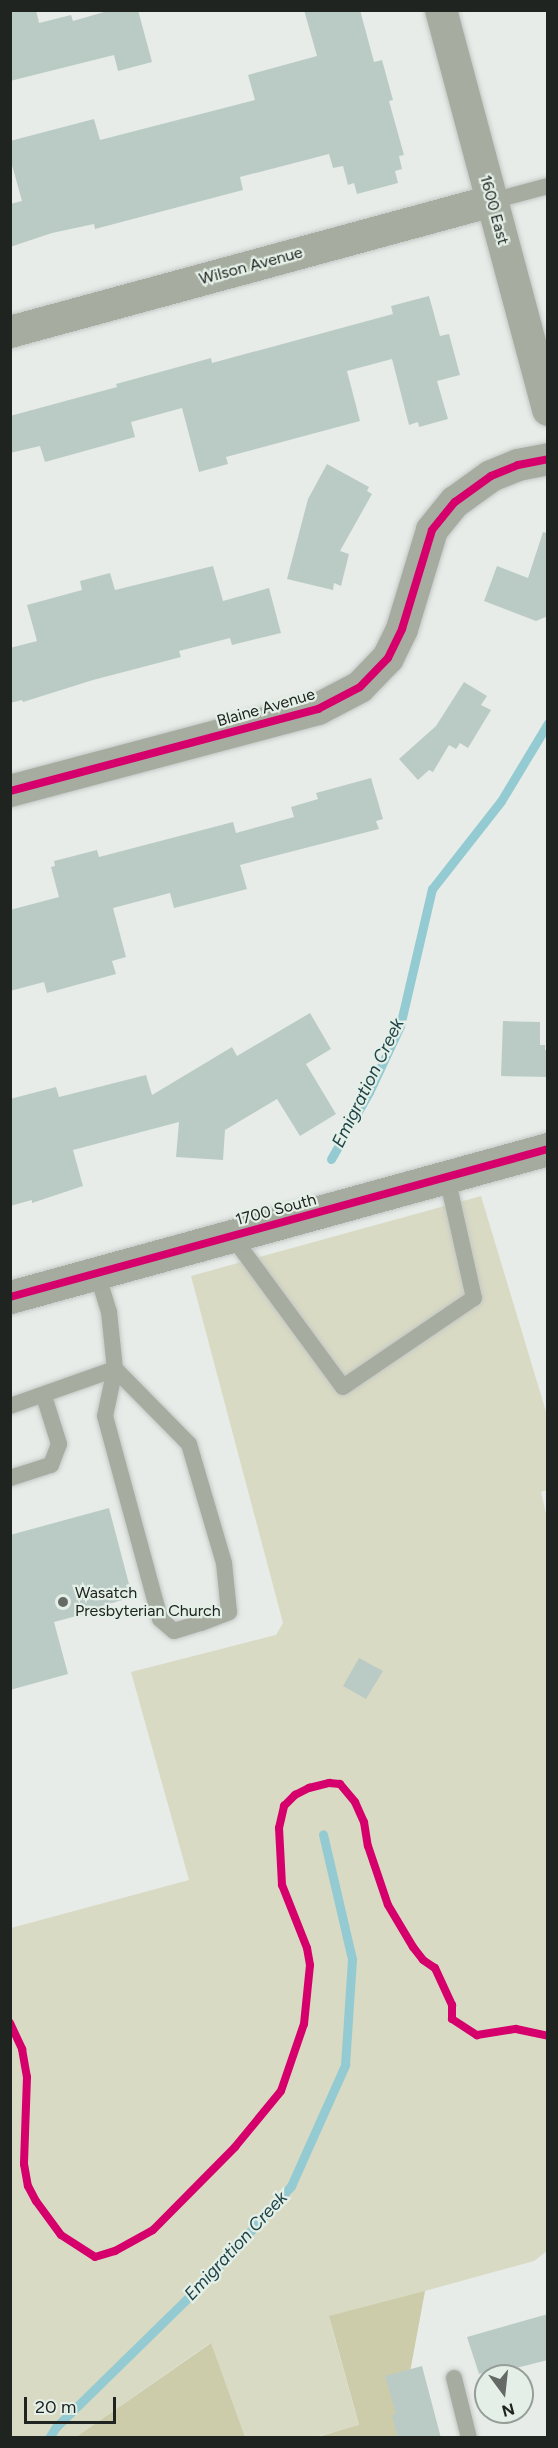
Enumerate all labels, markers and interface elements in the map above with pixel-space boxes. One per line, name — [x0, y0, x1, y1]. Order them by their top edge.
street label: 1600 East — [476, 173, 512, 247]
street label: Wilson Avenue — [197, 243, 305, 289]
street label: Blaine Avenue — [215, 685, 317, 731]
water label: Emigration Creek — [327, 1015, 409, 1151]
street label: 1700 South — [234, 1190, 318, 1230]
place label: Wasatch Presbyterian Church — [75, 1583, 221, 1621]
marker: Wasatch Presbyterian Church — [56, 1595, 70, 1609]
water label: Emigration Creek — [180, 2187, 292, 2305]
north arrow — [474, 2364, 534, 2424]
scale bar — [27, 2385, 118, 2423]
text: 20 m — [35, 2396, 76, 2418]
text: N — [500, 2399, 517, 2421]

